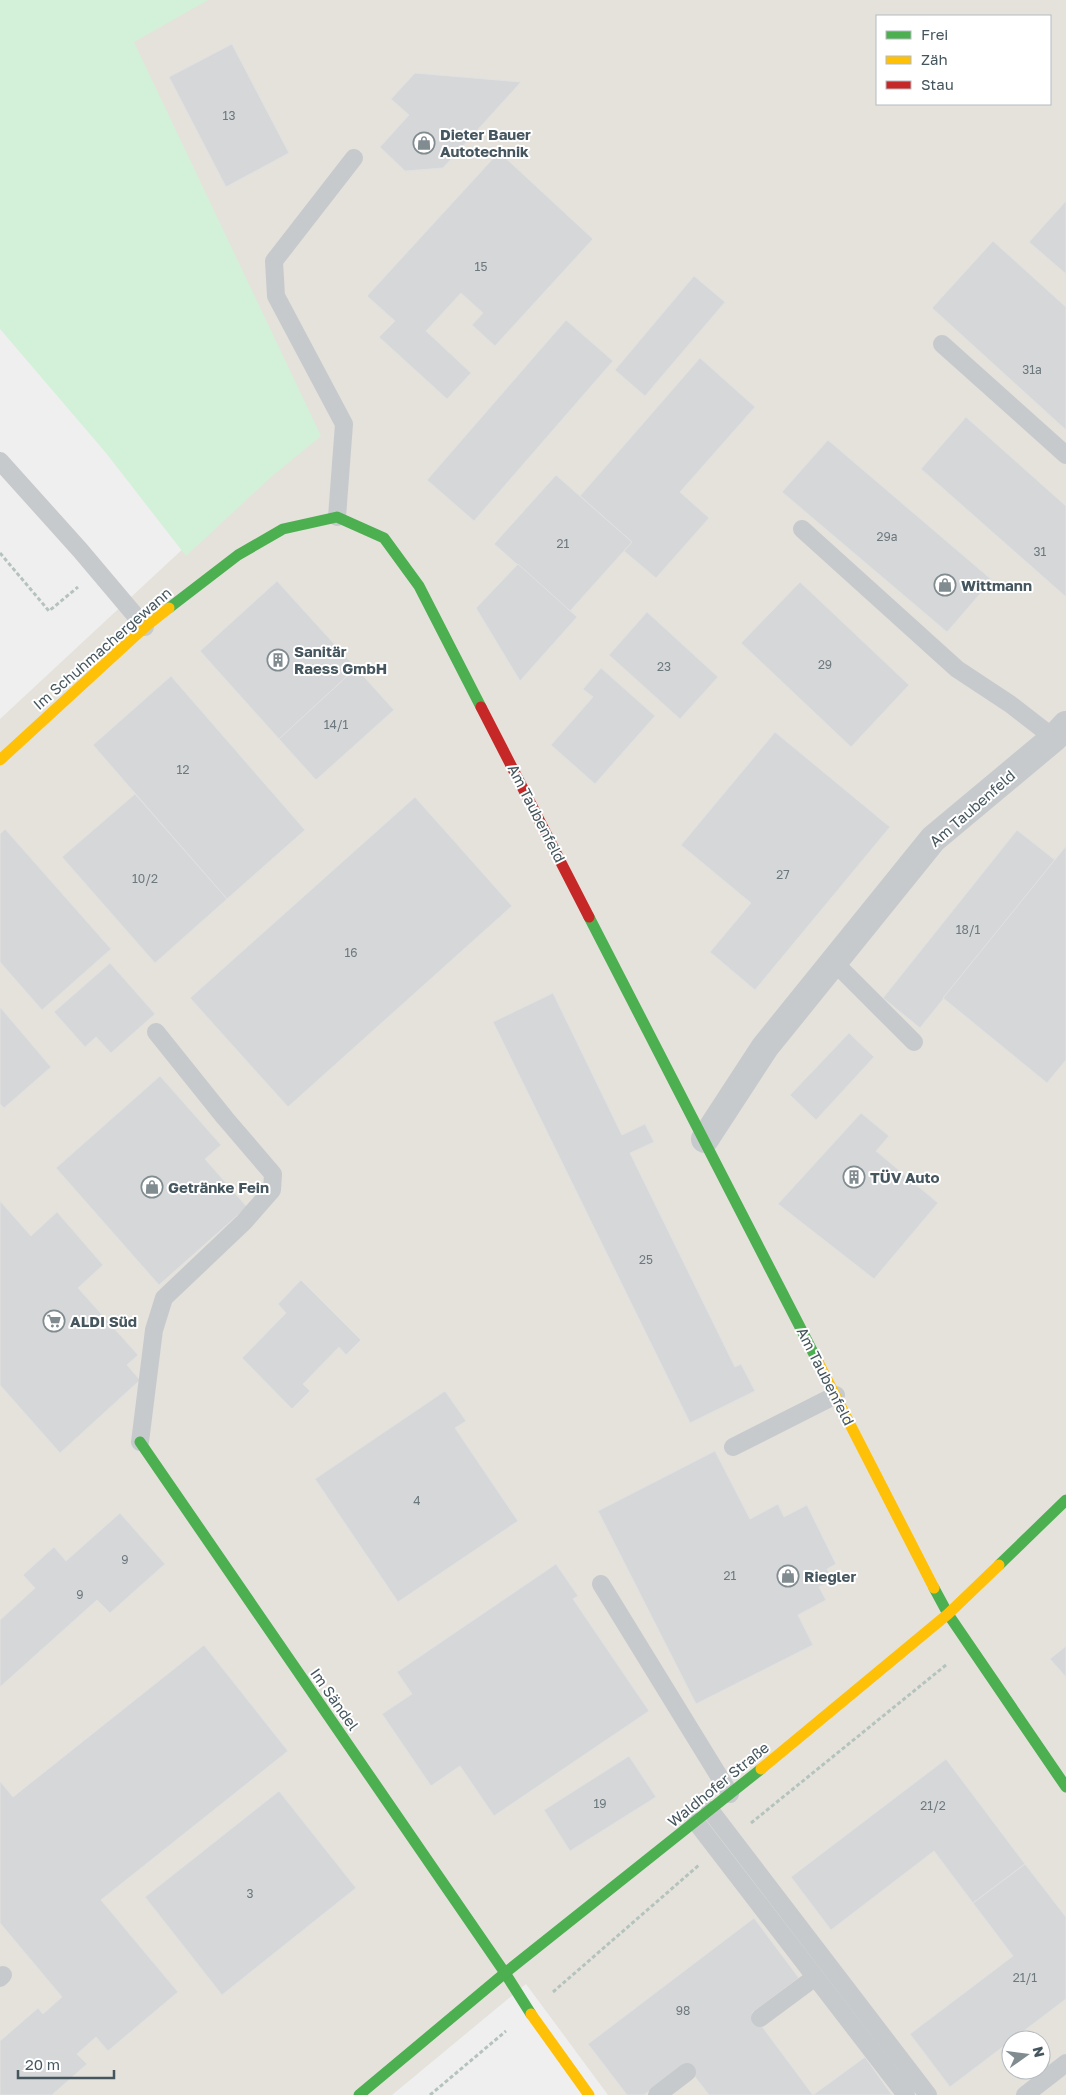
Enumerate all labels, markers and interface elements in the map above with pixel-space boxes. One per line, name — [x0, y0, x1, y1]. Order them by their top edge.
legend — [876, 15, 1051, 105]
text: Frei — [921, 25, 948, 43]
text: Zäh — [921, 50, 948, 68]
text: Stau — [921, 75, 954, 93]
house number: 13 — [223, 108, 235, 123]
place label: Dieter Bauer Autotechnik — [440, 125, 531, 160]
shop icon: Dieter Bauer Autotechnik — [412, 131, 436, 155]
house number: 15 — [475, 259, 487, 274]
house number: 31a — [1022, 362, 1042, 377]
house number: 29a — [876, 529, 898, 544]
house number: 21 — [557, 536, 570, 551]
house number: 31 — [1034, 544, 1047, 559]
shop icon: Wittmann — [933, 573, 957, 597]
place label: Wittmann — [961, 576, 1032, 594]
street label: Im Schuhmachergewann — [29, 583, 175, 713]
place label: Sanitär Raess GmbH — [294, 642, 387, 677]
building icon: Sanitär Raess GmbH — [266, 648, 290, 672]
house number: 29 — [818, 657, 832, 672]
house number: 23 — [657, 659, 671, 674]
house number: 14/1 — [324, 717, 349, 732]
street label: Am Taubenfeld — [505, 761, 569, 865]
house number: 12 — [177, 762, 189, 777]
street label: Am Taubenfeld — [925, 766, 1019, 850]
house number: 27 — [776, 867, 790, 882]
house number: 10/2 — [132, 871, 158, 886]
house number: 18/1 — [956, 922, 981, 937]
house number: 16 — [344, 945, 358, 960]
building icon: TÜV Auto — [842, 1165, 866, 1189]
place label: TÜV Auto — [870, 1168, 939, 1186]
shop icon: Getränke Fein — [140, 1175, 164, 1199]
place label: Getränke Fein — [168, 1178, 269, 1196]
house number: 25 — [639, 1252, 653, 1267]
supermarket icon: ALDI Süd — [42, 1309, 66, 1333]
place label: ALDI Süd — [70, 1312, 137, 1330]
street label: Am Taubenfeld — [794, 1324, 858, 1428]
house number: 4 — [413, 1493, 421, 1508]
house number: 9 — [121, 1552, 129, 1567]
shop icon: Riegler — [776, 1564, 800, 1588]
place label: Riegler — [804, 1567, 856, 1585]
house number: 21 — [724, 1568, 737, 1583]
house number: 9 — [76, 1587, 84, 1602]
street label: Im Sändel — [307, 1664, 363, 1734]
street label: Waldhofer Straße — [664, 1738, 772, 1830]
house number: 19 — [593, 1796, 607, 1811]
house number: 21/2 — [920, 1798, 946, 1813]
house number: 3 — [246, 1886, 254, 1901]
house number: 21/1 — [1013, 1970, 1037, 1985]
house number: 98 — [676, 2003, 690, 2018]
north arrow — [1001, 2030, 1051, 2080]
text: N — [1030, 2045, 1049, 2059]
scale bar — [18, 2048, 114, 2080]
text: 20 m — [25, 2055, 60, 2073]

